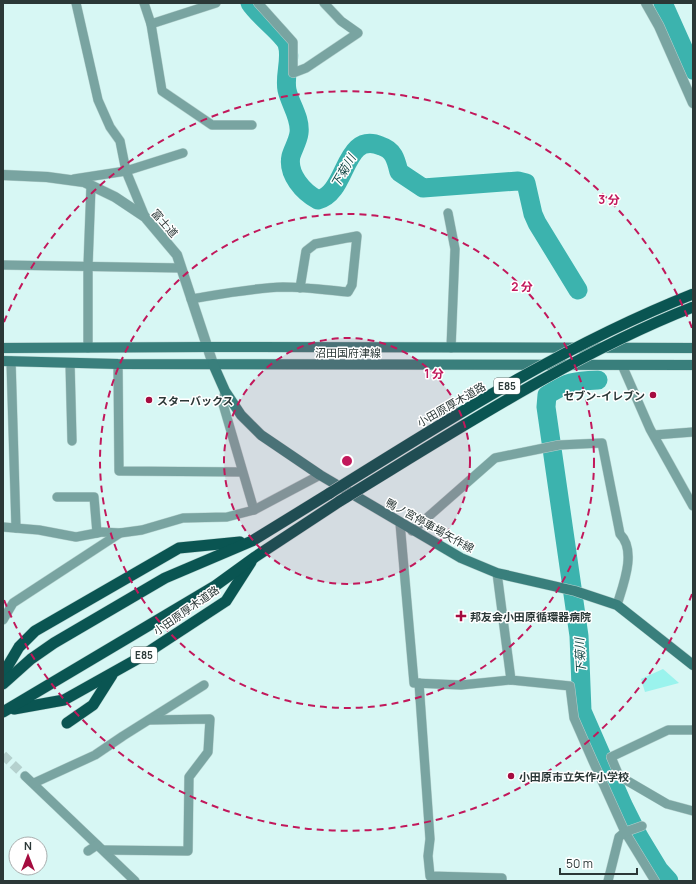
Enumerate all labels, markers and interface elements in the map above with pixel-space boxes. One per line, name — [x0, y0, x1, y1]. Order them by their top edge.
water label: 下菊川 — [327, 149, 360, 191]
text: 3 分 — [598, 191, 620, 208]
street label: 富士道 — [149, 206, 181, 240]
text: 2 分 — [511, 278, 533, 295]
street label: 沼田国府津線 — [315, 345, 381, 360]
text: 1 分 — [424, 365, 444, 382]
street label: 小田原厚木道路 — [414, 378, 488, 430]
road number: E85 — [494, 378, 520, 394]
place label: セブン-イレブン — [563, 388, 645, 403]
marker: セブン-イレブン — [648, 390, 658, 400]
place label: スターバックス — [157, 393, 234, 408]
marker: スターバックス — [144, 395, 154, 405]
centre of rings — [340, 454, 354, 468]
street label: 鴨ノ宮停車場矢作線 — [383, 494, 477, 556]
street label: 小田原厚木道路 — [150, 582, 222, 638]
place label: 邦友会小田原循環器病院 — [470, 609, 591, 624]
marker: 邦友会小田原循環器病院 — [455, 610, 467, 622]
water label: 下菊川 — [570, 636, 589, 674]
road number: E85 — [131, 647, 157, 663]
place label: 小田原市立矢作小学校 — [519, 769, 629, 784]
marker: 小田原市立矢作小学校 — [506, 771, 516, 781]
north arrow — [8, 836, 48, 876]
text: N — [24, 838, 32, 853]
scale bar — [560, 850, 637, 876]
text: 50 m — [566, 855, 593, 872]

